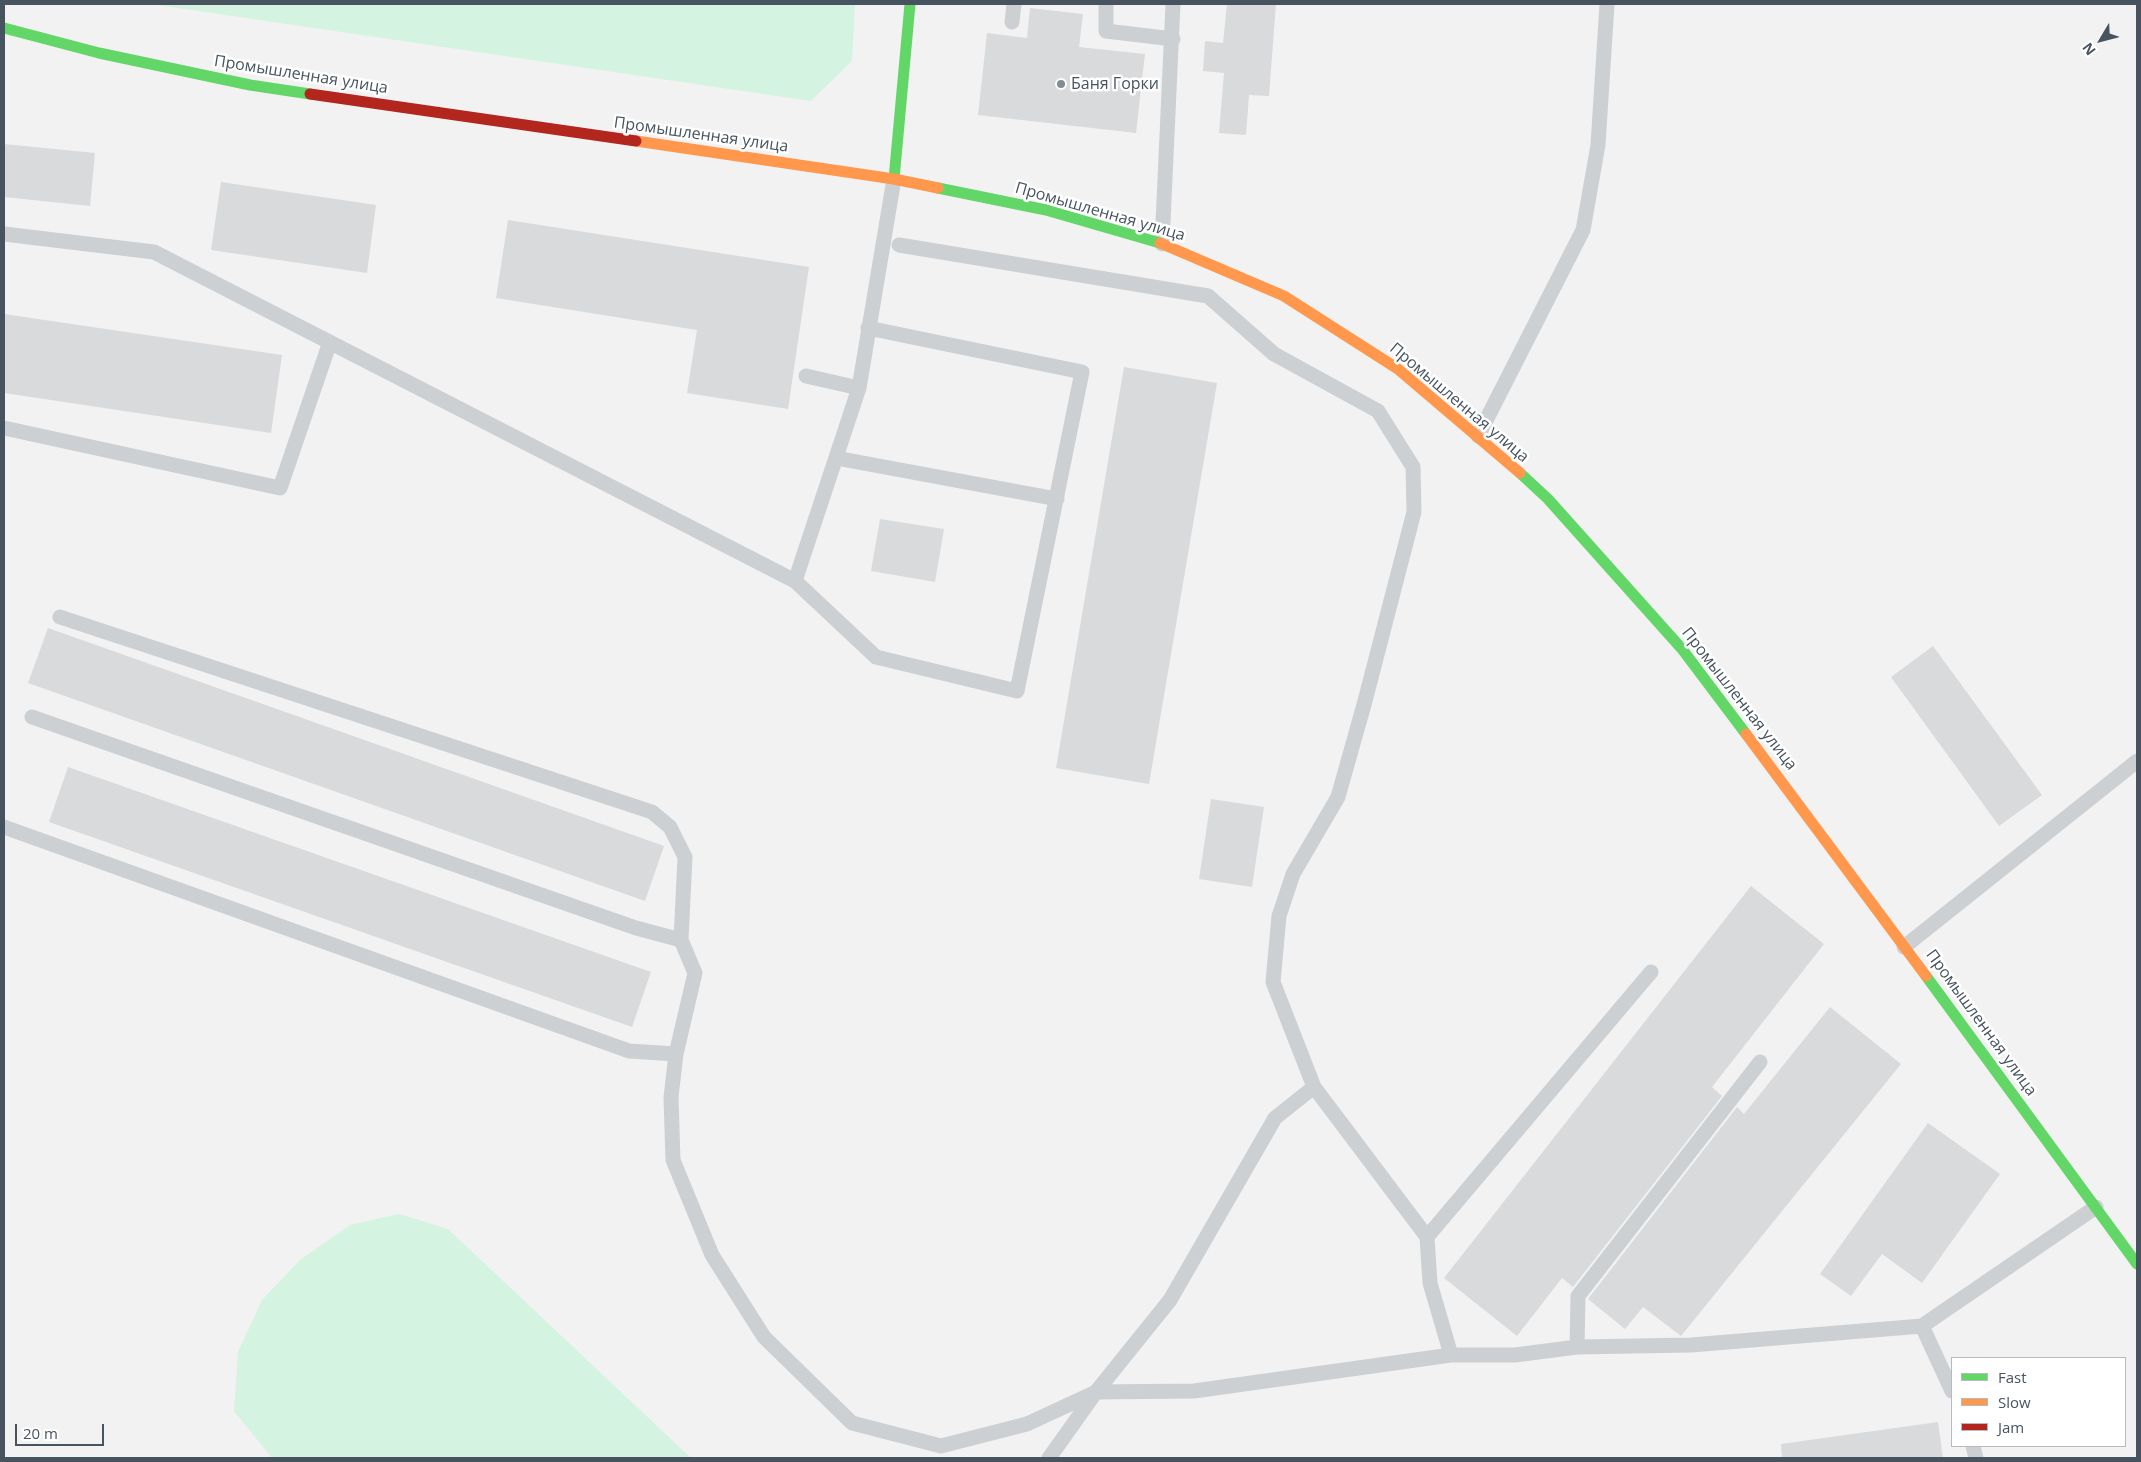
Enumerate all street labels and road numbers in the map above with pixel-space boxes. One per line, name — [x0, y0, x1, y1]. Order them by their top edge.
street label: Промышленная улица — [213, 52, 389, 98]
street label: Промышленная улица — [613, 113, 789, 157]
street label: Промышленная улица — [1013, 179, 1187, 245]
street label: Промышленная улица — [1385, 339, 1533, 467]
street label: Промышленная улица — [1677, 624, 1801, 774]
street label: Промышленная улица — [1922, 946, 2040, 1100]

